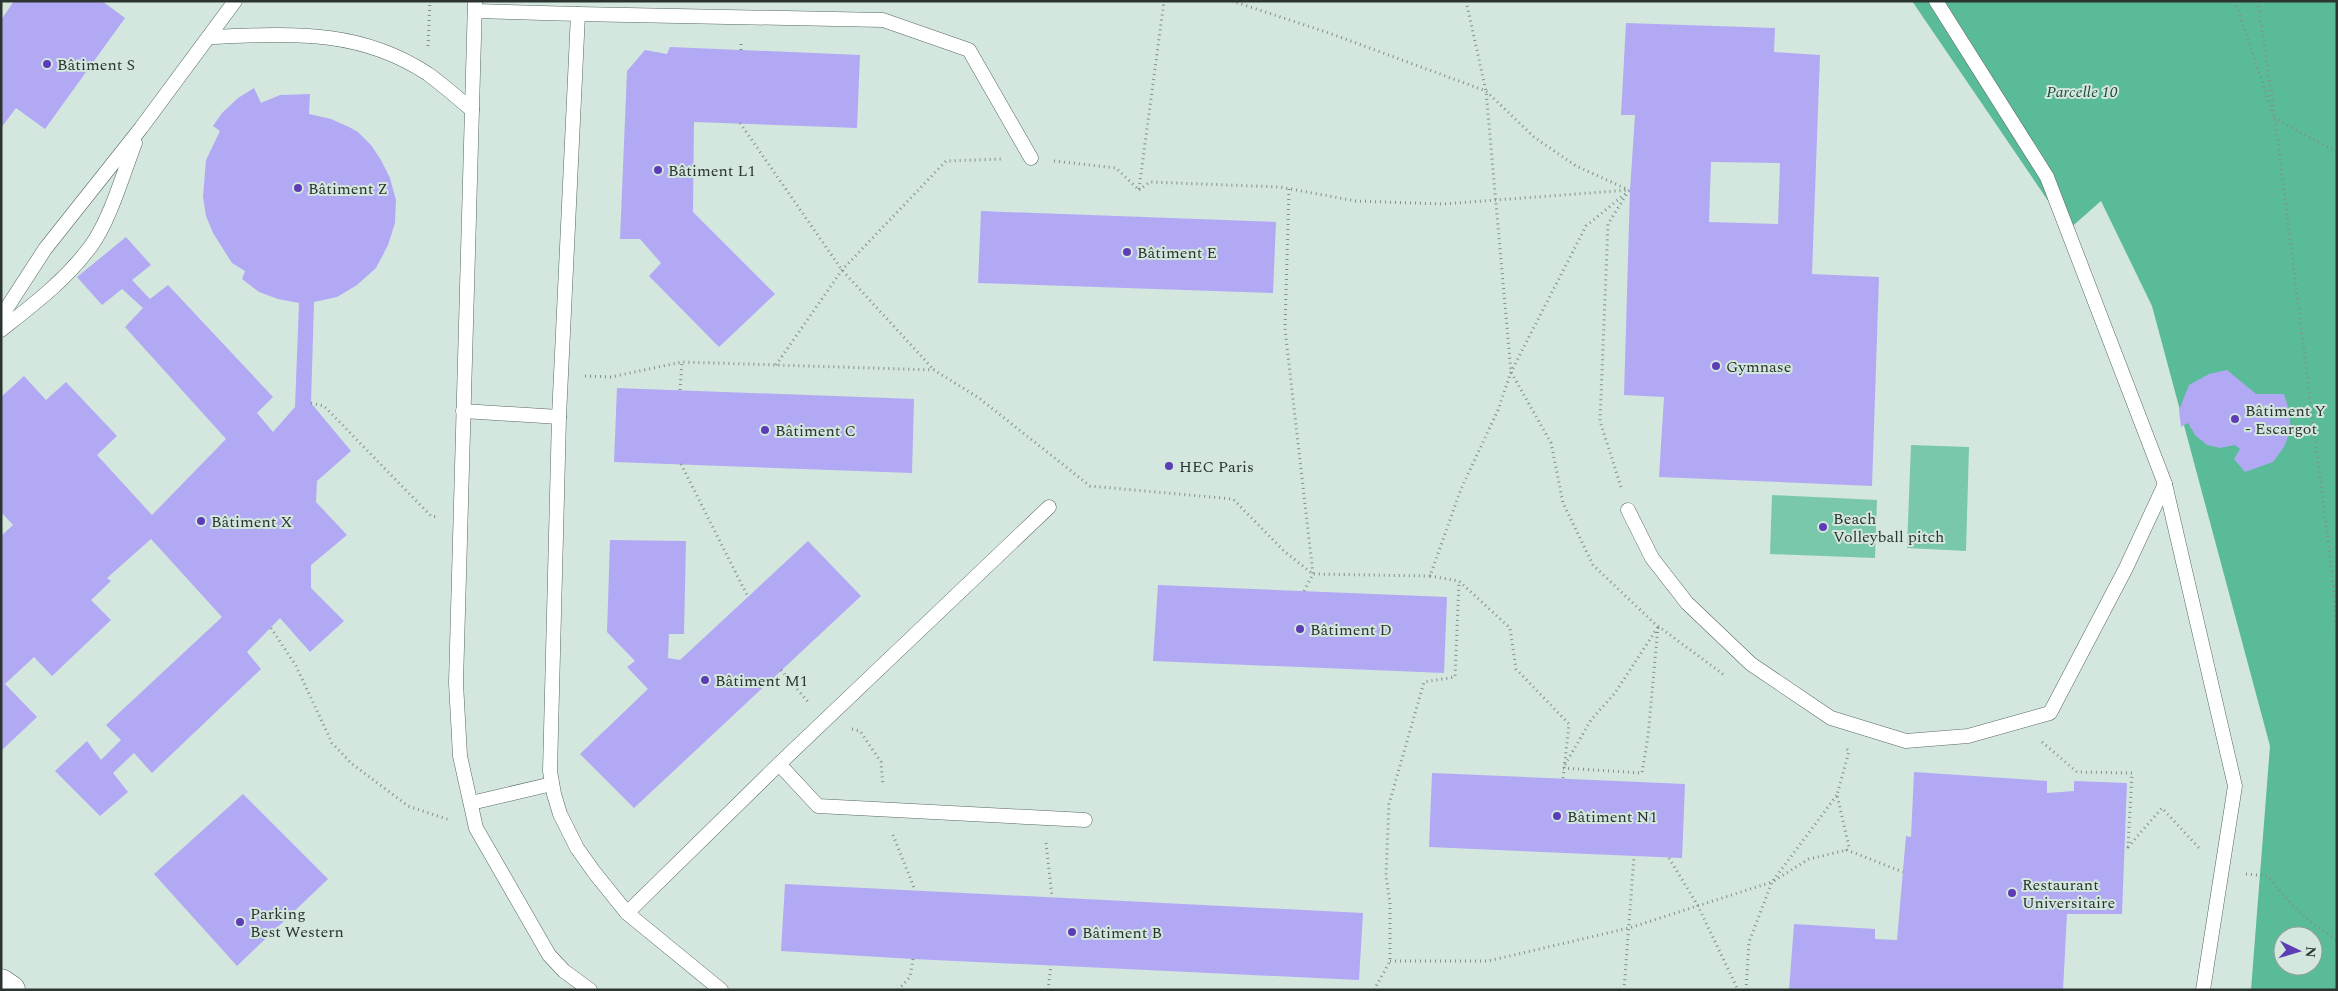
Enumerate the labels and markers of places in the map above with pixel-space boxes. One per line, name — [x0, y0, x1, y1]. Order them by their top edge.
place label: Bâtiment S — [57, 53, 135, 77]
marker: Bâtiment S — [41, 58, 53, 70]
place label: Bâtiment L1 — [668, 159, 756, 183]
marker: Bâtiment L1 — [652, 164, 664, 176]
place label: Bâtiment Z — [308, 177, 388, 201]
marker: Bâtiment Z — [292, 182, 304, 194]
place label: Bâtiment E — [1137, 241, 1217, 265]
marker: Bâtiment E — [1121, 246, 1133, 258]
place label: Gymnase — [1726, 355, 1791, 379]
marker: Gymnase — [1710, 360, 1722, 372]
place label: Bâtiment Y - Escargot — [2245, 399, 2326, 441]
marker: Bâtiment Y - Escargot — [2229, 413, 2241, 425]
place label: Bâtiment C — [775, 419, 856, 443]
marker: Bâtiment C — [759, 424, 771, 436]
place label: HEC Paris — [1179, 455, 1254, 479]
marker: HEC Paris — [1163, 460, 1175, 472]
place label: Beach Volleyball pitch — [1833, 507, 1944, 549]
place label: Bâtiment X — [211, 510, 293, 534]
marker: Bâtiment X — [195, 515, 207, 527]
marker: Beach Volleyball pitch — [1817, 521, 1829, 533]
place label: Bâtiment D — [1310, 618, 1392, 642]
marker: Bâtiment D — [1294, 623, 1306, 635]
place label: Bâtiment M1 — [715, 669, 808, 693]
marker: Bâtiment M1 — [699, 674, 711, 686]
place label: Bâtiment N1 — [1567, 805, 1657, 829]
marker: Bâtiment N1 — [1551, 810, 1563, 822]
place label: Restaurant Universitaire — [2022, 873, 2115, 915]
marker: Restaurant Universitaire — [2006, 887, 2018, 899]
place label: Parking Best Western — [250, 902, 344, 944]
marker: Parking Best Western — [234, 916, 246, 928]
place label: Bâtiment B — [1082, 921, 1162, 945]
marker: Bâtiment B — [1066, 926, 1078, 938]

